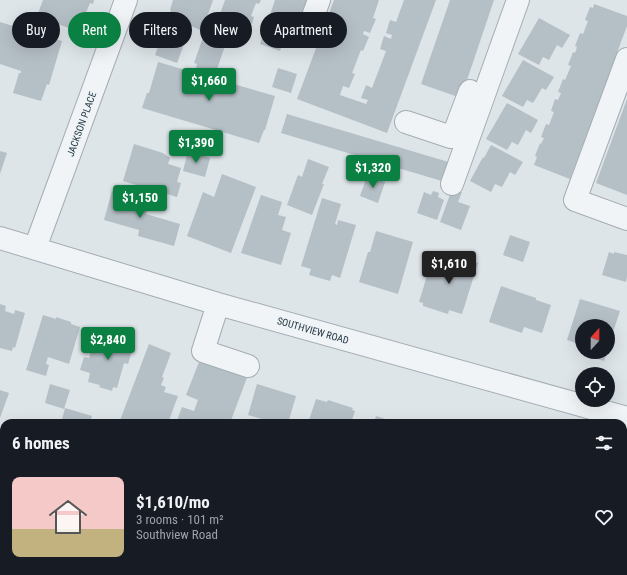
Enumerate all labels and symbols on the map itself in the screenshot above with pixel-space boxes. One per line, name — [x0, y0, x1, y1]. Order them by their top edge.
pin: $1,660 — [176, 68, 242, 102]
street label: JACKSON PLACE — [65, 90, 98, 158]
pin: $1,390 — [163, 130, 229, 164]
pin: $1,320 — [340, 155, 406, 189]
pin: $1,150 — [107, 185, 173, 219]
pin: $1,610 — [416, 251, 482, 285]
street label: SOUTHVIEW ROAD — [276, 315, 350, 346]
north arrow — [575, 319, 615, 359]
pin: $2,840 — [75, 327, 141, 361]

